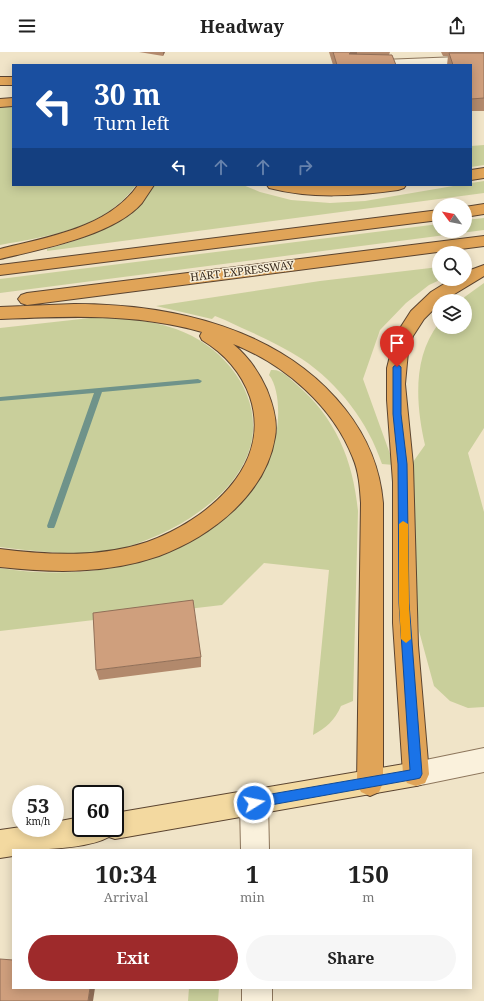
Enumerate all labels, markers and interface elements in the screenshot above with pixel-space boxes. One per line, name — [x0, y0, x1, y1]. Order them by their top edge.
text: Headway — [200, 14, 284, 38]
icon: menu — [16, 15, 38, 37]
icon: share — [446, 15, 468, 37]
text: 30 m — [94, 75, 161, 113]
icon: left — [28, 80, 80, 132]
text: Turn left — [94, 111, 169, 135]
icon: left — [168, 156, 190, 178]
icon: ahead — [210, 156, 232, 178]
icon: ahead — [252, 156, 274, 178]
icon: right — [294, 156, 316, 178]
north arrow — [432, 198, 472, 238]
map controls — [432, 198, 472, 334]
button: search — [432, 246, 472, 286]
street label: HART EXPRESSWAY — [189, 257, 295, 284]
button: layers — [432, 294, 472, 334]
pin — [380, 326, 414, 367]
icon: arrive — [386, 332, 408, 354]
position arrow — [233, 782, 275, 824]
speed limit sign: 60 — [72, 785, 124, 837]
text: 53 — [27, 792, 49, 819]
text: km/h — [26, 814, 50, 828]
text: 10:34 — [95, 857, 157, 890]
text: 1 — [246, 857, 259, 890]
text: 150 — [348, 857, 389, 890]
text: Arrival — [104, 888, 148, 906]
text: min — [240, 888, 265, 906]
text: m — [362, 888, 375, 906]
button: Exit — [28, 935, 238, 981]
button: Share — [246, 935, 456, 981]

